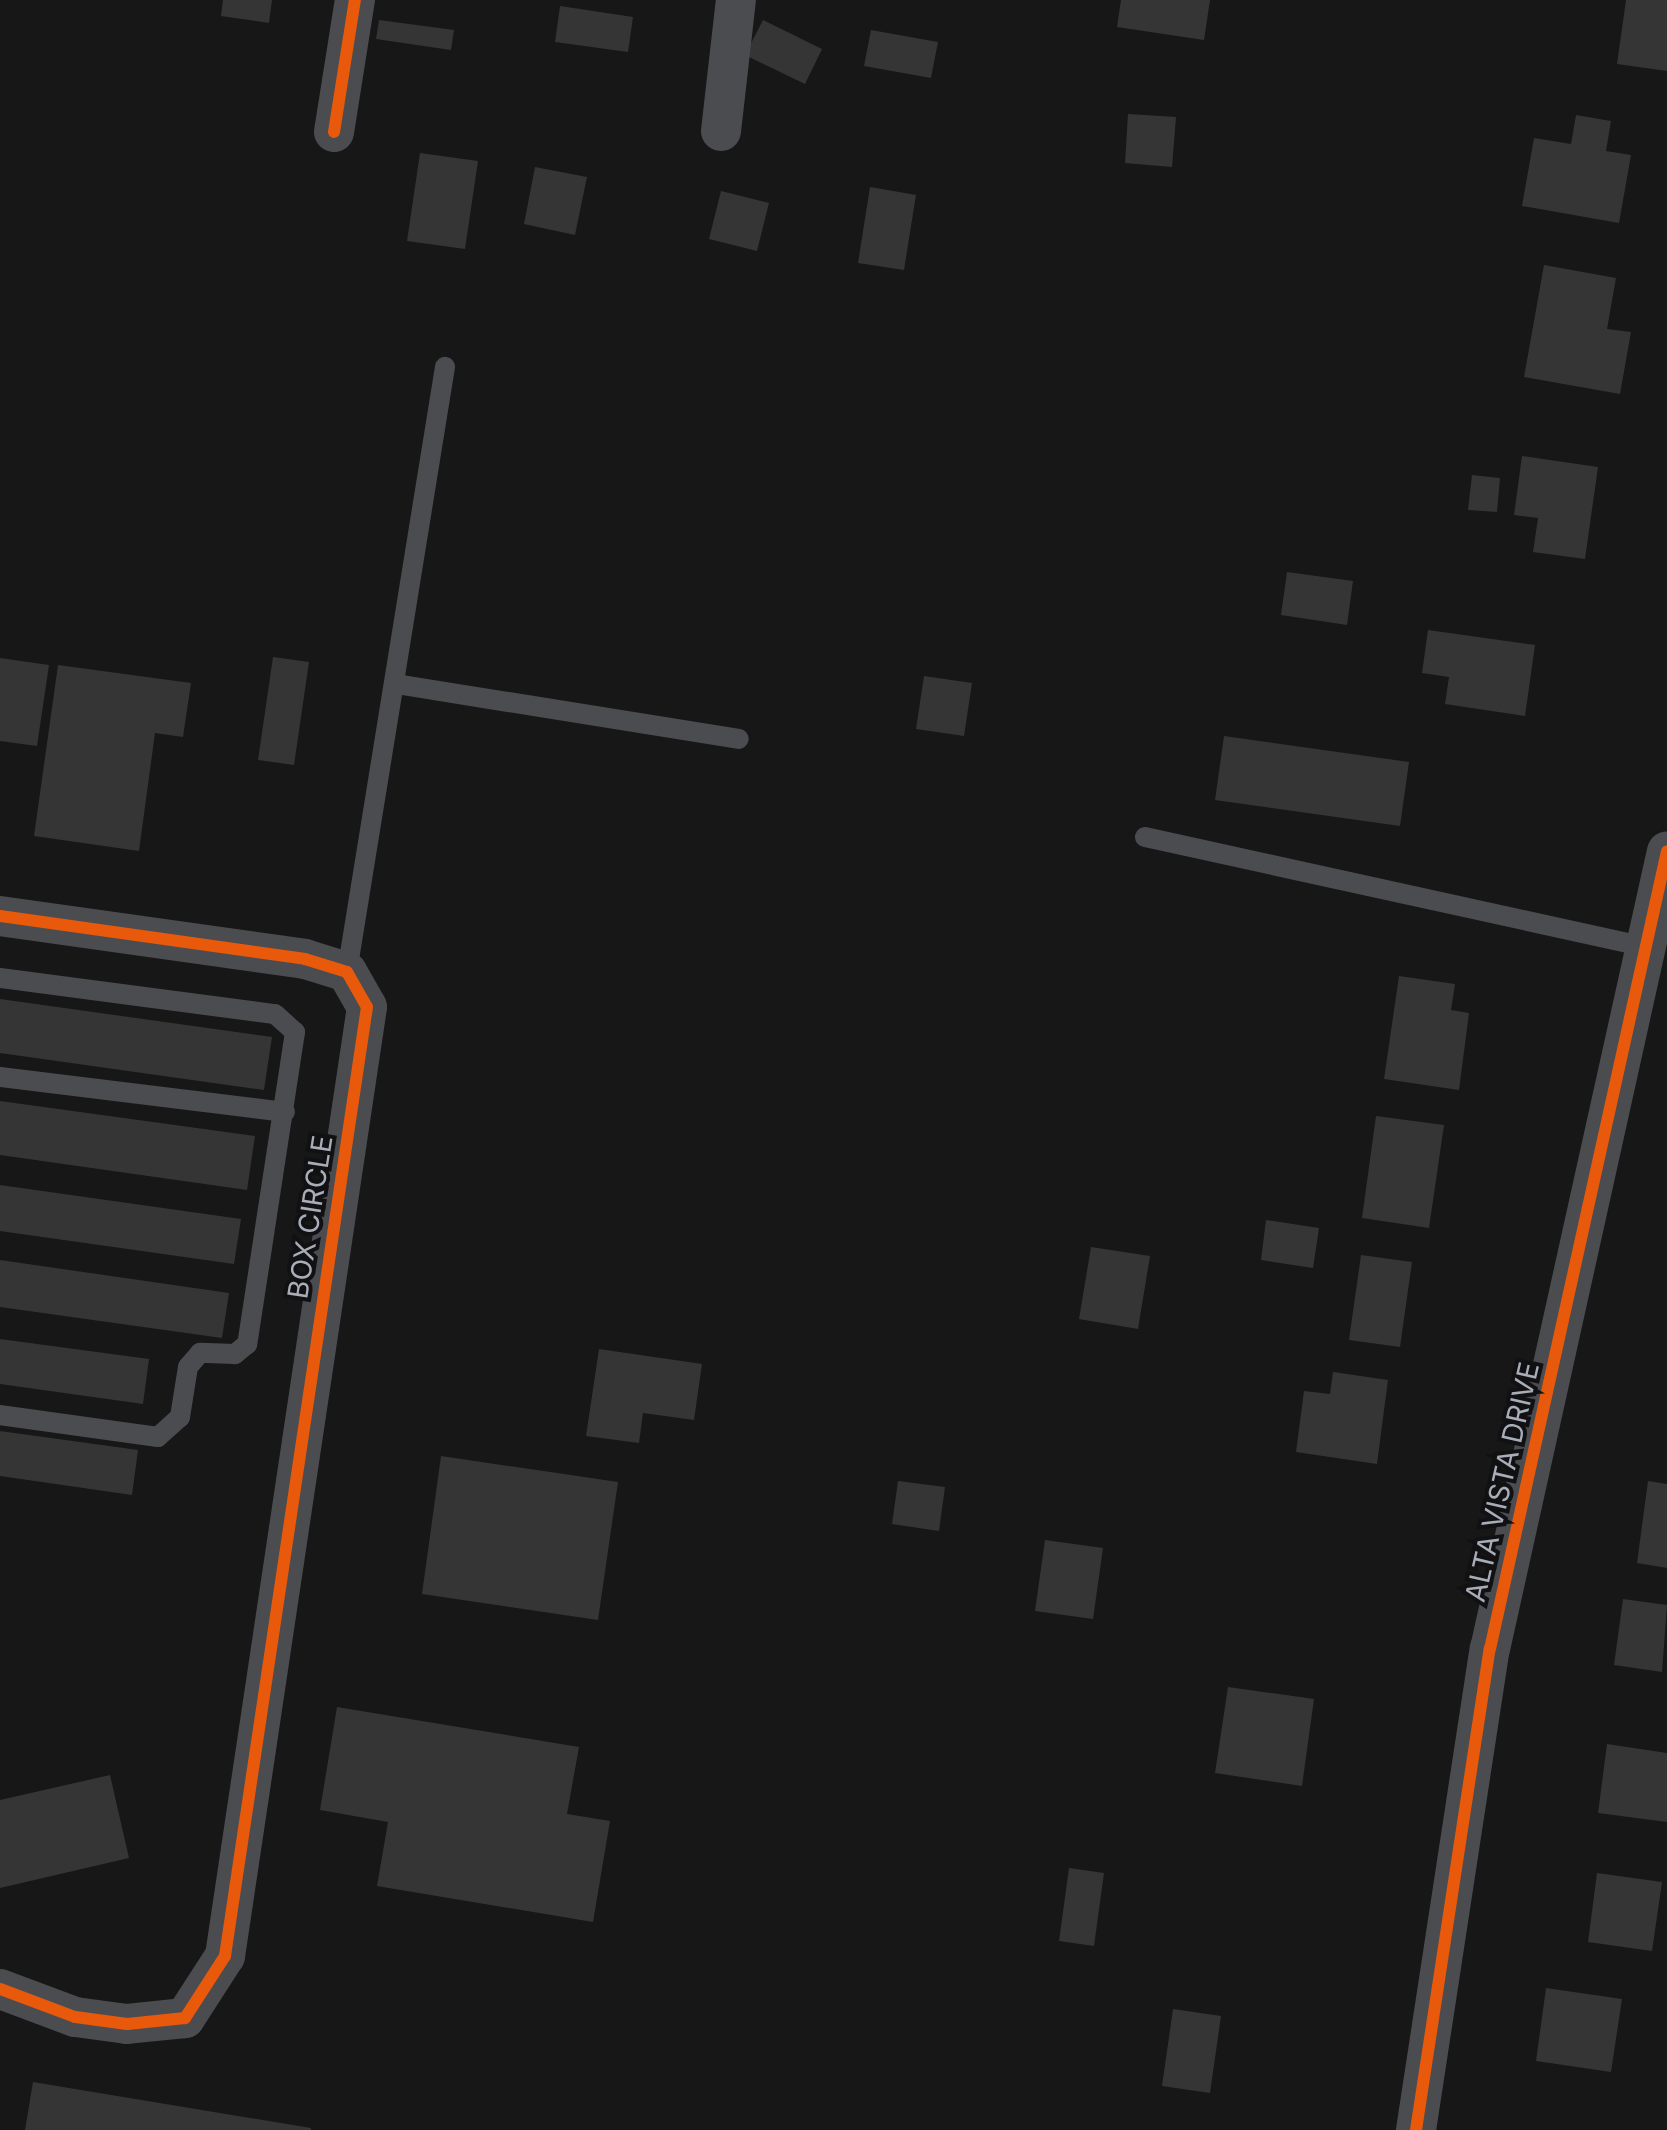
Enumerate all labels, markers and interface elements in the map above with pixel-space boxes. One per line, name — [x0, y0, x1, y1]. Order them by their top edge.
street label: BOX CIRCLE — [281, 1133, 339, 1301]
street label: ALTA VISTA DRIVE — [1458, 1359, 1546, 1605]

